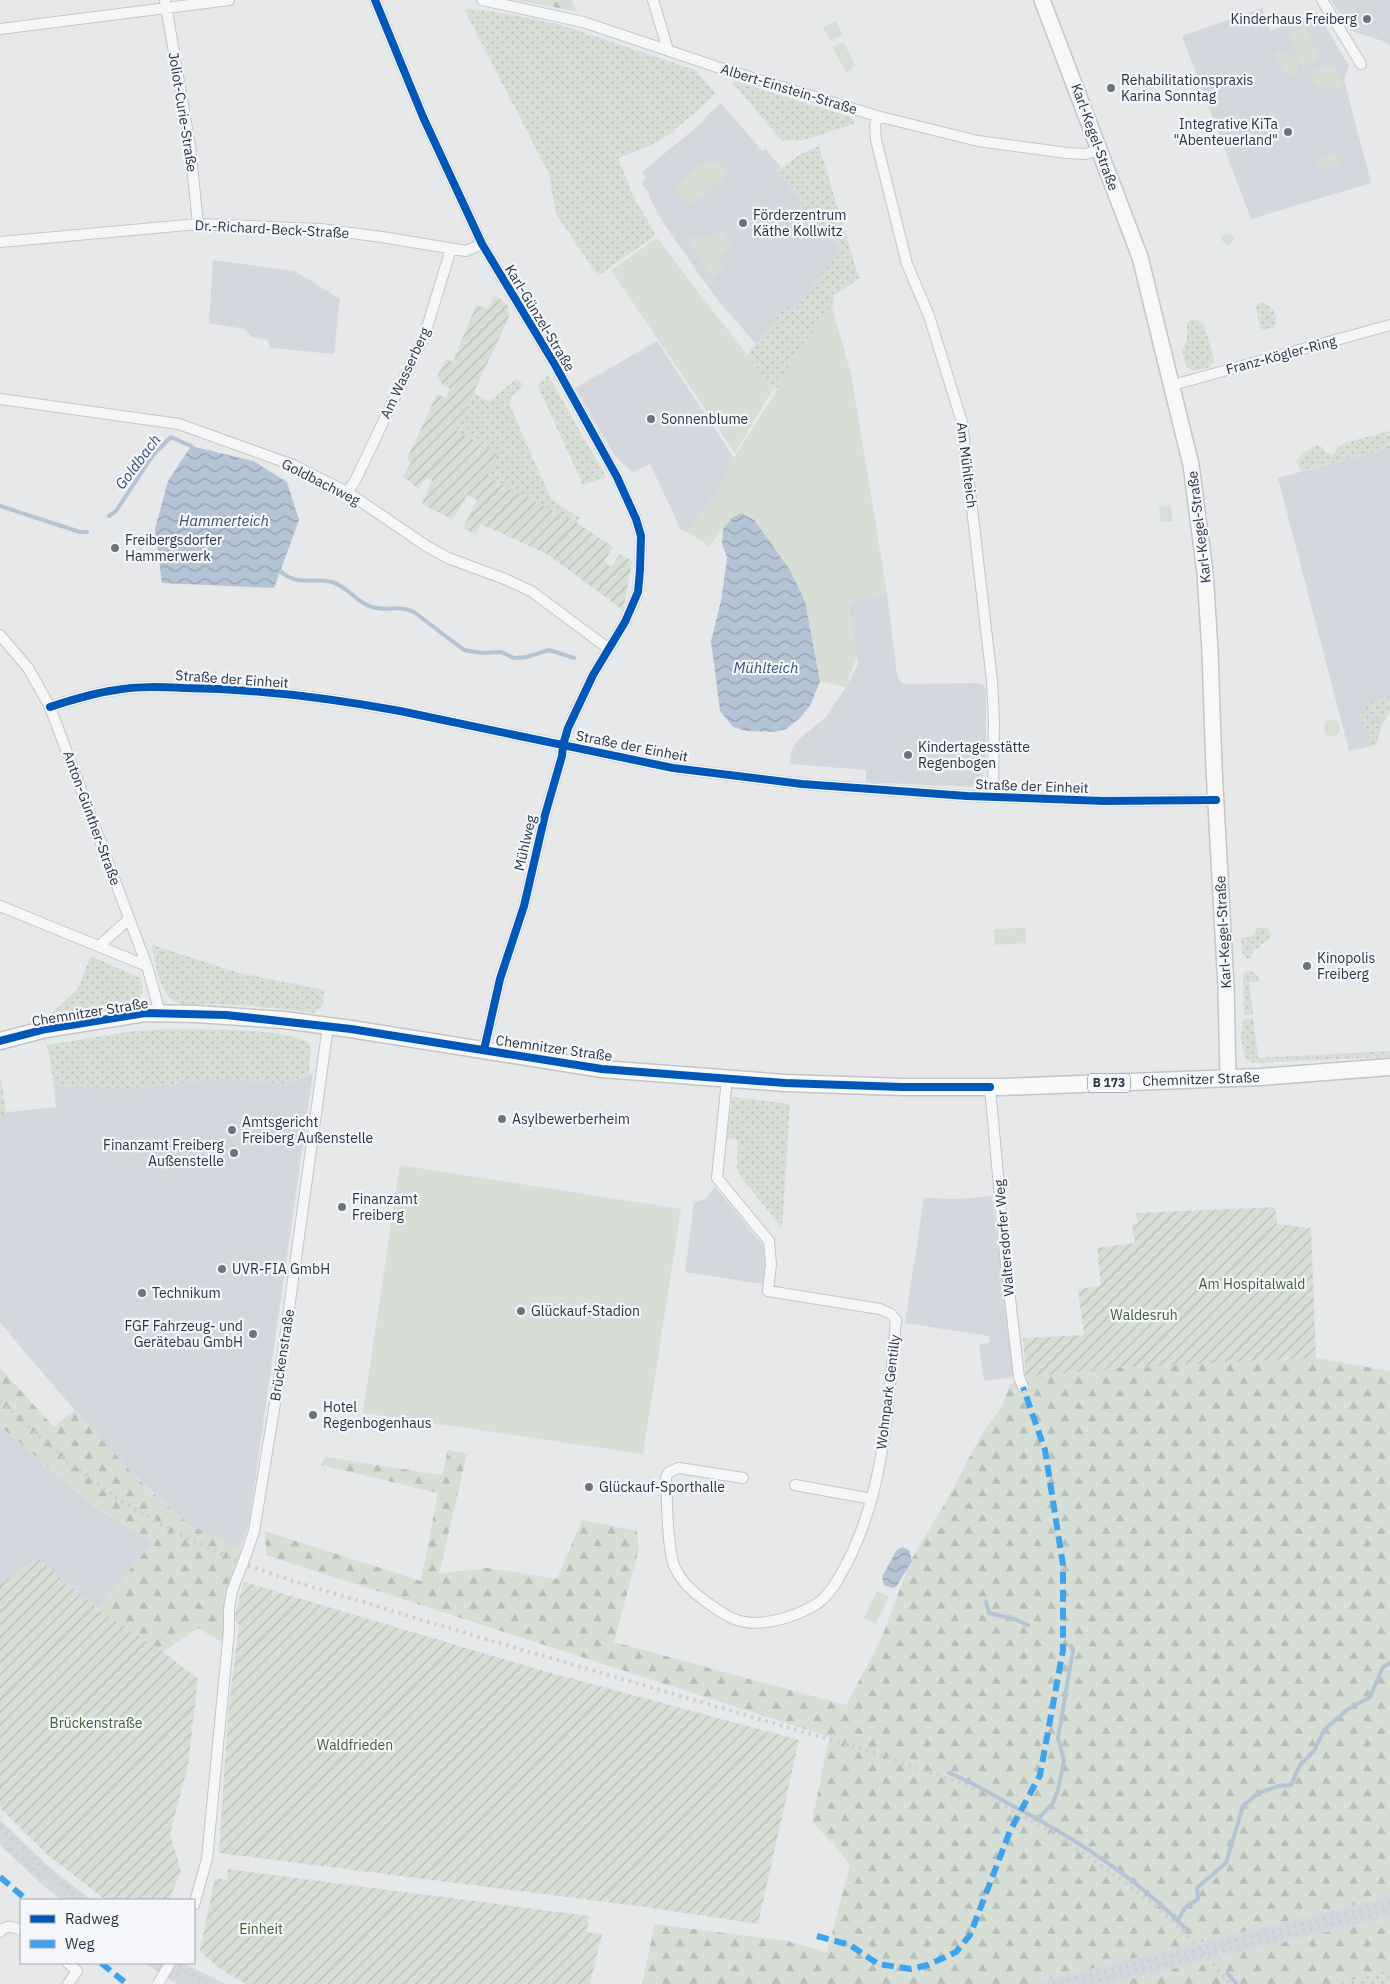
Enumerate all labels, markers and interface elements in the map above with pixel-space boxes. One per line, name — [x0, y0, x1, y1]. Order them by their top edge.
place label: Kinderhaus Freiberg — [1230, 10, 1358, 28]
marker: Kinderhaus Freiberg — [1361, 13, 1373, 25]
street label: Joliot-Curie-Straße — [165, 51, 201, 174]
street label: Albert-Einstein-Straße — [719, 60, 860, 118]
place label: Rehabilitationspraxis Karina Sonntag — [1121, 71, 1253, 105]
street label: Karl-Kegel-Straße — [1067, 81, 1123, 193]
marker: Rehabilitationspraxis Karina Sonntag — [1105, 82, 1117, 94]
place label: Integrative KiTa "Abenteuerland" — [1174, 115, 1279, 149]
marker: Integrative KiTa "Abenteuerland" — [1282, 126, 1294, 138]
place label: Förderzentrum Käthe Kollwitz — [753, 206, 847, 240]
street label: Dr.-Richard-Beck-Straße — [194, 216, 350, 242]
marker: Förderzentrum Käthe Kollwitz — [737, 217, 749, 229]
street label: Karl-Günzel-Straße — [501, 261, 579, 375]
street label: Am Wasserberg — [376, 324, 434, 422]
street label: Franz-Kögler-Ring — [1224, 331, 1339, 378]
place label: Sonnenblume — [661, 410, 749, 428]
marker: Sonnenblume — [645, 413, 657, 425]
street label: Am Mühlteich — [953, 421, 981, 509]
water label: Goldbach — [111, 430, 164, 493]
street label: Goldbachweg — [279, 455, 364, 510]
street label: Karl-Kegel-Straße — [1183, 470, 1215, 584]
water label: Hammerteich — [179, 511, 269, 530]
place label: Freibergsdorfer Hammerwerk — [125, 531, 222, 565]
marker: Freibergsdorfer Hammerwerk — [109, 542, 121, 554]
water label: Mühlteich — [734, 658, 798, 677]
street label: Straße der Einheit — [175, 666, 289, 692]
street label: Straße der Einheit — [575, 726, 689, 766]
place label: Kindertagesstätte Regenbogen — [918, 738, 1030, 772]
street label: Anton-Günther-Straße — [59, 748, 125, 888]
marker: Kindertagesstätte Regenbogen — [902, 749, 914, 761]
street label: Straße der Einheit — [975, 775, 1089, 797]
street label: Mühlweg — [510, 813, 540, 873]
street label: Karl-Kegel-Straße — [1211, 875, 1235, 989]
place label: Kinopolis Freiberg — [1317, 949, 1375, 983]
marker: Kinopolis Freiberg — [1301, 960, 1313, 972]
street label: Chemnitzer Straße — [30, 994, 150, 1030]
street label: Chemnitzer Straße — [494, 1031, 614, 1065]
street label: Chemnitzer Straße — [1142, 1068, 1260, 1090]
road number: B 173 — [1088, 1074, 1130, 1092]
place label: Asylbewerberheim — [512, 1110, 630, 1128]
place label: Amtsgericht Freiberg Außenstelle — [242, 1113, 373, 1147]
marker: Asylbewerberheim — [496, 1113, 508, 1125]
marker: Amtsgericht Freiberg Außenstelle — [226, 1124, 238, 1136]
place label: Finanzamt Freiberg Außenstelle — [103, 1136, 225, 1170]
marker: Finanzamt Freiberg Außenstelle — [228, 1147, 240, 1159]
street label: Waltersdorfer Weg — [990, 1178, 1018, 1297]
place label: Finanzamt Freiberg — [352, 1190, 418, 1224]
marker: Finanzamt Freiberg — [336, 1201, 348, 1213]
place label: UVR-FIA GmbH — [232, 1260, 330, 1278]
marker: UVR-FIA GmbH — [216, 1263, 228, 1275]
park label: Am Hospitalwald — [1199, 1275, 1305, 1293]
place label: Technikum — [152, 1284, 221, 1302]
marker: Technikum — [136, 1287, 148, 1299]
place label: Glückauf-Stadion — [531, 1302, 640, 1320]
marker: Glückauf-Stadion — [515, 1305, 527, 1317]
park label: Waldesruh — [1110, 1306, 1178, 1324]
street label: Brückenstraße — [266, 1307, 298, 1402]
place label: FGF Fahrzeug- und Gerätebau GmbH — [124, 1317, 243, 1351]
marker: FGF Fahrzeug- und Gerätebau GmbH — [247, 1328, 259, 1340]
street label: Wohnpark Gentilly — [872, 1334, 904, 1450]
place label: Hotel Regenbogenhaus — [323, 1398, 432, 1432]
marker: Hotel Regenbogenhaus — [307, 1409, 319, 1421]
place label: Glückauf-Sporthalle — [599, 1478, 725, 1496]
marker: Glückauf-Sporthalle — [583, 1481, 595, 1493]
park label: Brückenstraße — [50, 1714, 143, 1732]
park label: Waldfrieden — [317, 1736, 393, 1754]
legend — [20, 1899, 195, 1964]
text: Radweg — [65, 1909, 119, 1928]
park label: Einheit — [239, 1920, 283, 1938]
text: Weg — [65, 1934, 94, 1953]

